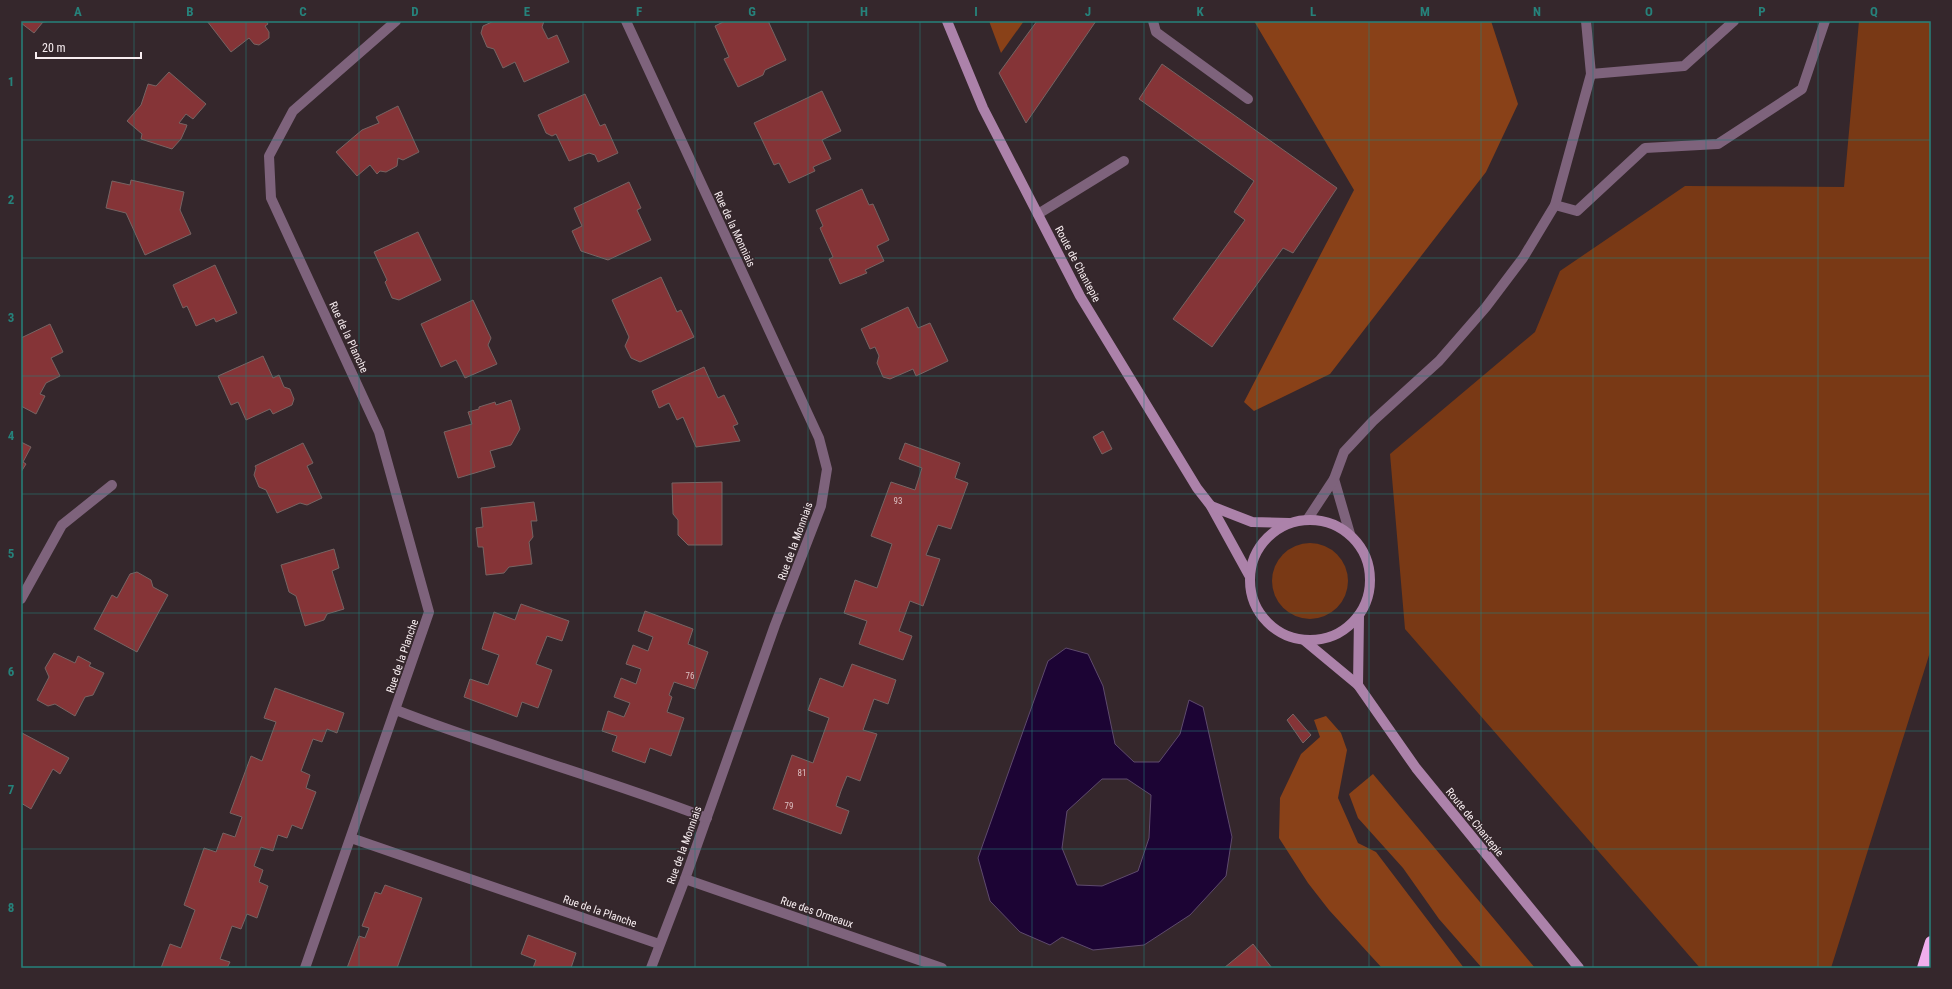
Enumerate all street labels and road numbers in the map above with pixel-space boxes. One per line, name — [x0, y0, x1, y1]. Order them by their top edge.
street label: Rue de la Monniais — [711, 189, 758, 269]
street label: Route de Chantepie — [1052, 224, 1103, 305]
street label: Rue de la Planche — [326, 300, 371, 375]
street label: Rue de la Monniais — [775, 500, 816, 582]
street label: Rue de la Planche — [384, 618, 421, 695]
street label: Route de Chantepie — [1443, 785, 1506, 859]
street label: Rue de la Monniais — [664, 804, 705, 886]
street label: Rue de la Planche — [561, 893, 638, 930]
street label: Rue des Ormeaux — [779, 894, 855, 931]

